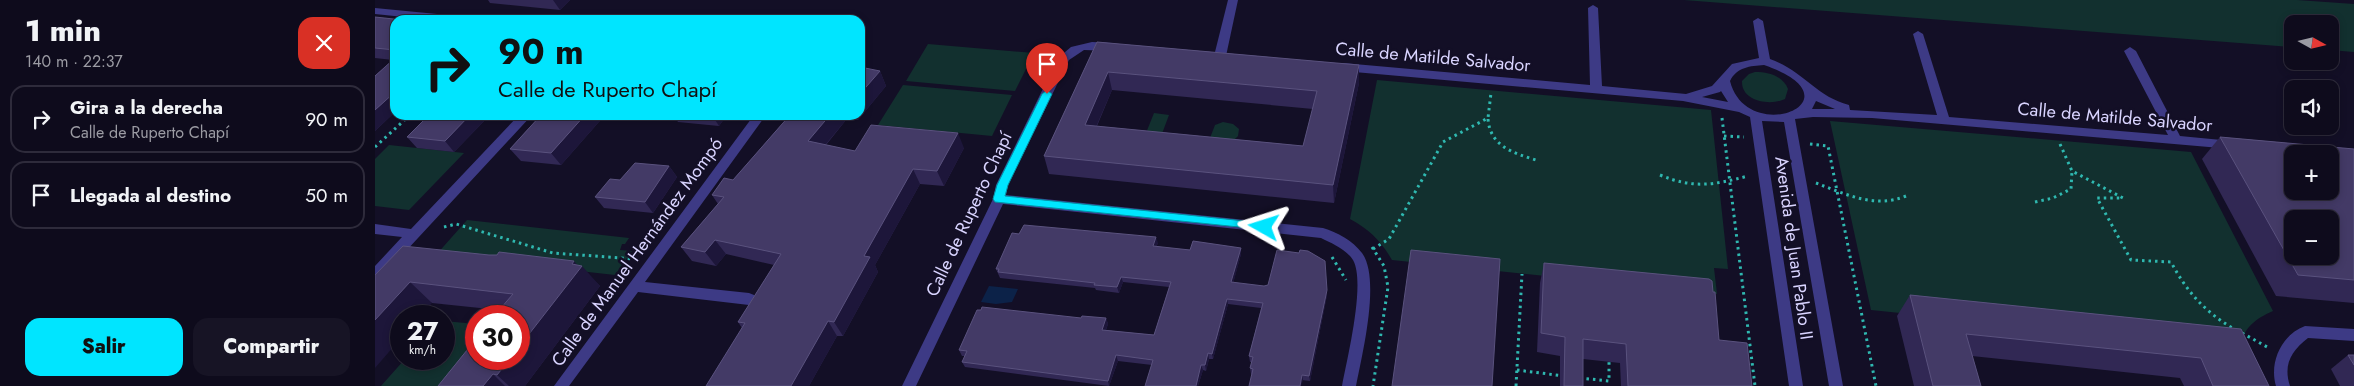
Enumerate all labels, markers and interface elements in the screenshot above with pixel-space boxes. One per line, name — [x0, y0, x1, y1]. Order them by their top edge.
text: 1 min — [25, 9, 101, 52]
north arrow — [2284, 15, 2339, 70]
map controls — [2284, 15, 2339, 265]
button: close — [298, 17, 350, 69]
text: 90 m — [498, 27, 584, 77]
icon: right — [415, 35, 480, 100]
street label: Calle de Matilde Salvador — [1334, 36, 1532, 79]
pin — [1026, 43, 1068, 94]
text: 140 m · 22:37 — [25, 50, 123, 73]
icon: arrive — [1033, 50, 1061, 78]
text: Calle de Ruperto Chapí — [498, 73, 717, 105]
button: sound — [2284, 80, 2339, 135]
text: Gira a la derecha — [70, 94, 223, 121]
street label: Calle de Matilde Salvador — [2016, 96, 2214, 139]
icon: right — [27, 105, 55, 133]
text: 90 m — [305, 106, 348, 133]
text: Calle de Ruperto Chapí — [70, 121, 229, 144]
street label: Calle de Ruperto Chapí — [919, 126, 1019, 301]
street label: Calle de Manuel Hernández Mompó — [545, 132, 729, 372]
button: + — [2284, 145, 2339, 200]
street label: Avenida de Juan Pablo II — [1768, 155, 1820, 341]
icon: arrive — [27, 181, 55, 209]
text: Llegada al destino — [70, 182, 231, 209]
text: 50 m — [305, 182, 348, 209]
position arrow — [1237, 200, 1289, 252]
button: − — [2284, 210, 2339, 265]
speed limit sign: 30 — [465, 305, 530, 370]
text: 27 — [407, 313, 438, 349]
button: Salir — [25, 318, 183, 376]
button: Compartir — [193, 318, 350, 376]
text: km/h — [409, 341, 436, 359]

